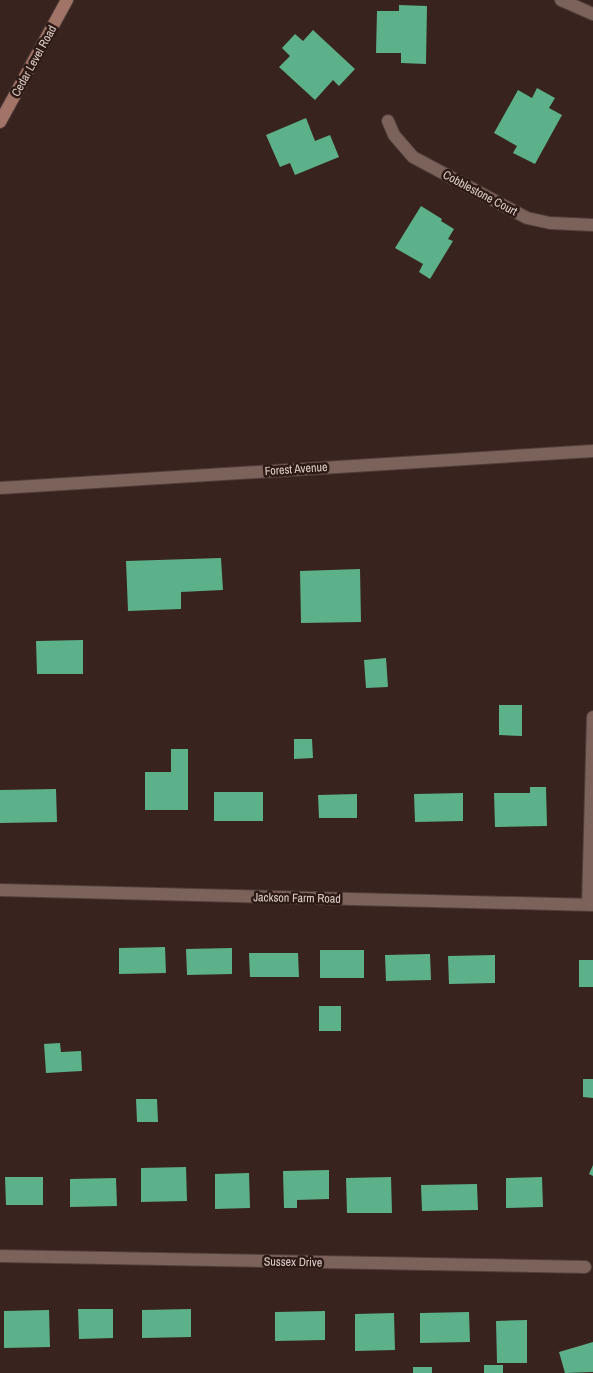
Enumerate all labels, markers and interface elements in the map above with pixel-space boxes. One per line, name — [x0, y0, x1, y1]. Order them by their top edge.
street label: Cedar Level Road — [8, 22, 60, 100]
street label: Cobblestone Court — [440, 167, 520, 219]
street label: Forest Avenue — [264, 459, 328, 479]
street label: Jackson Farm Road — [253, 889, 341, 907]
street label: Sussex Drive — [264, 1253, 322, 1271]

